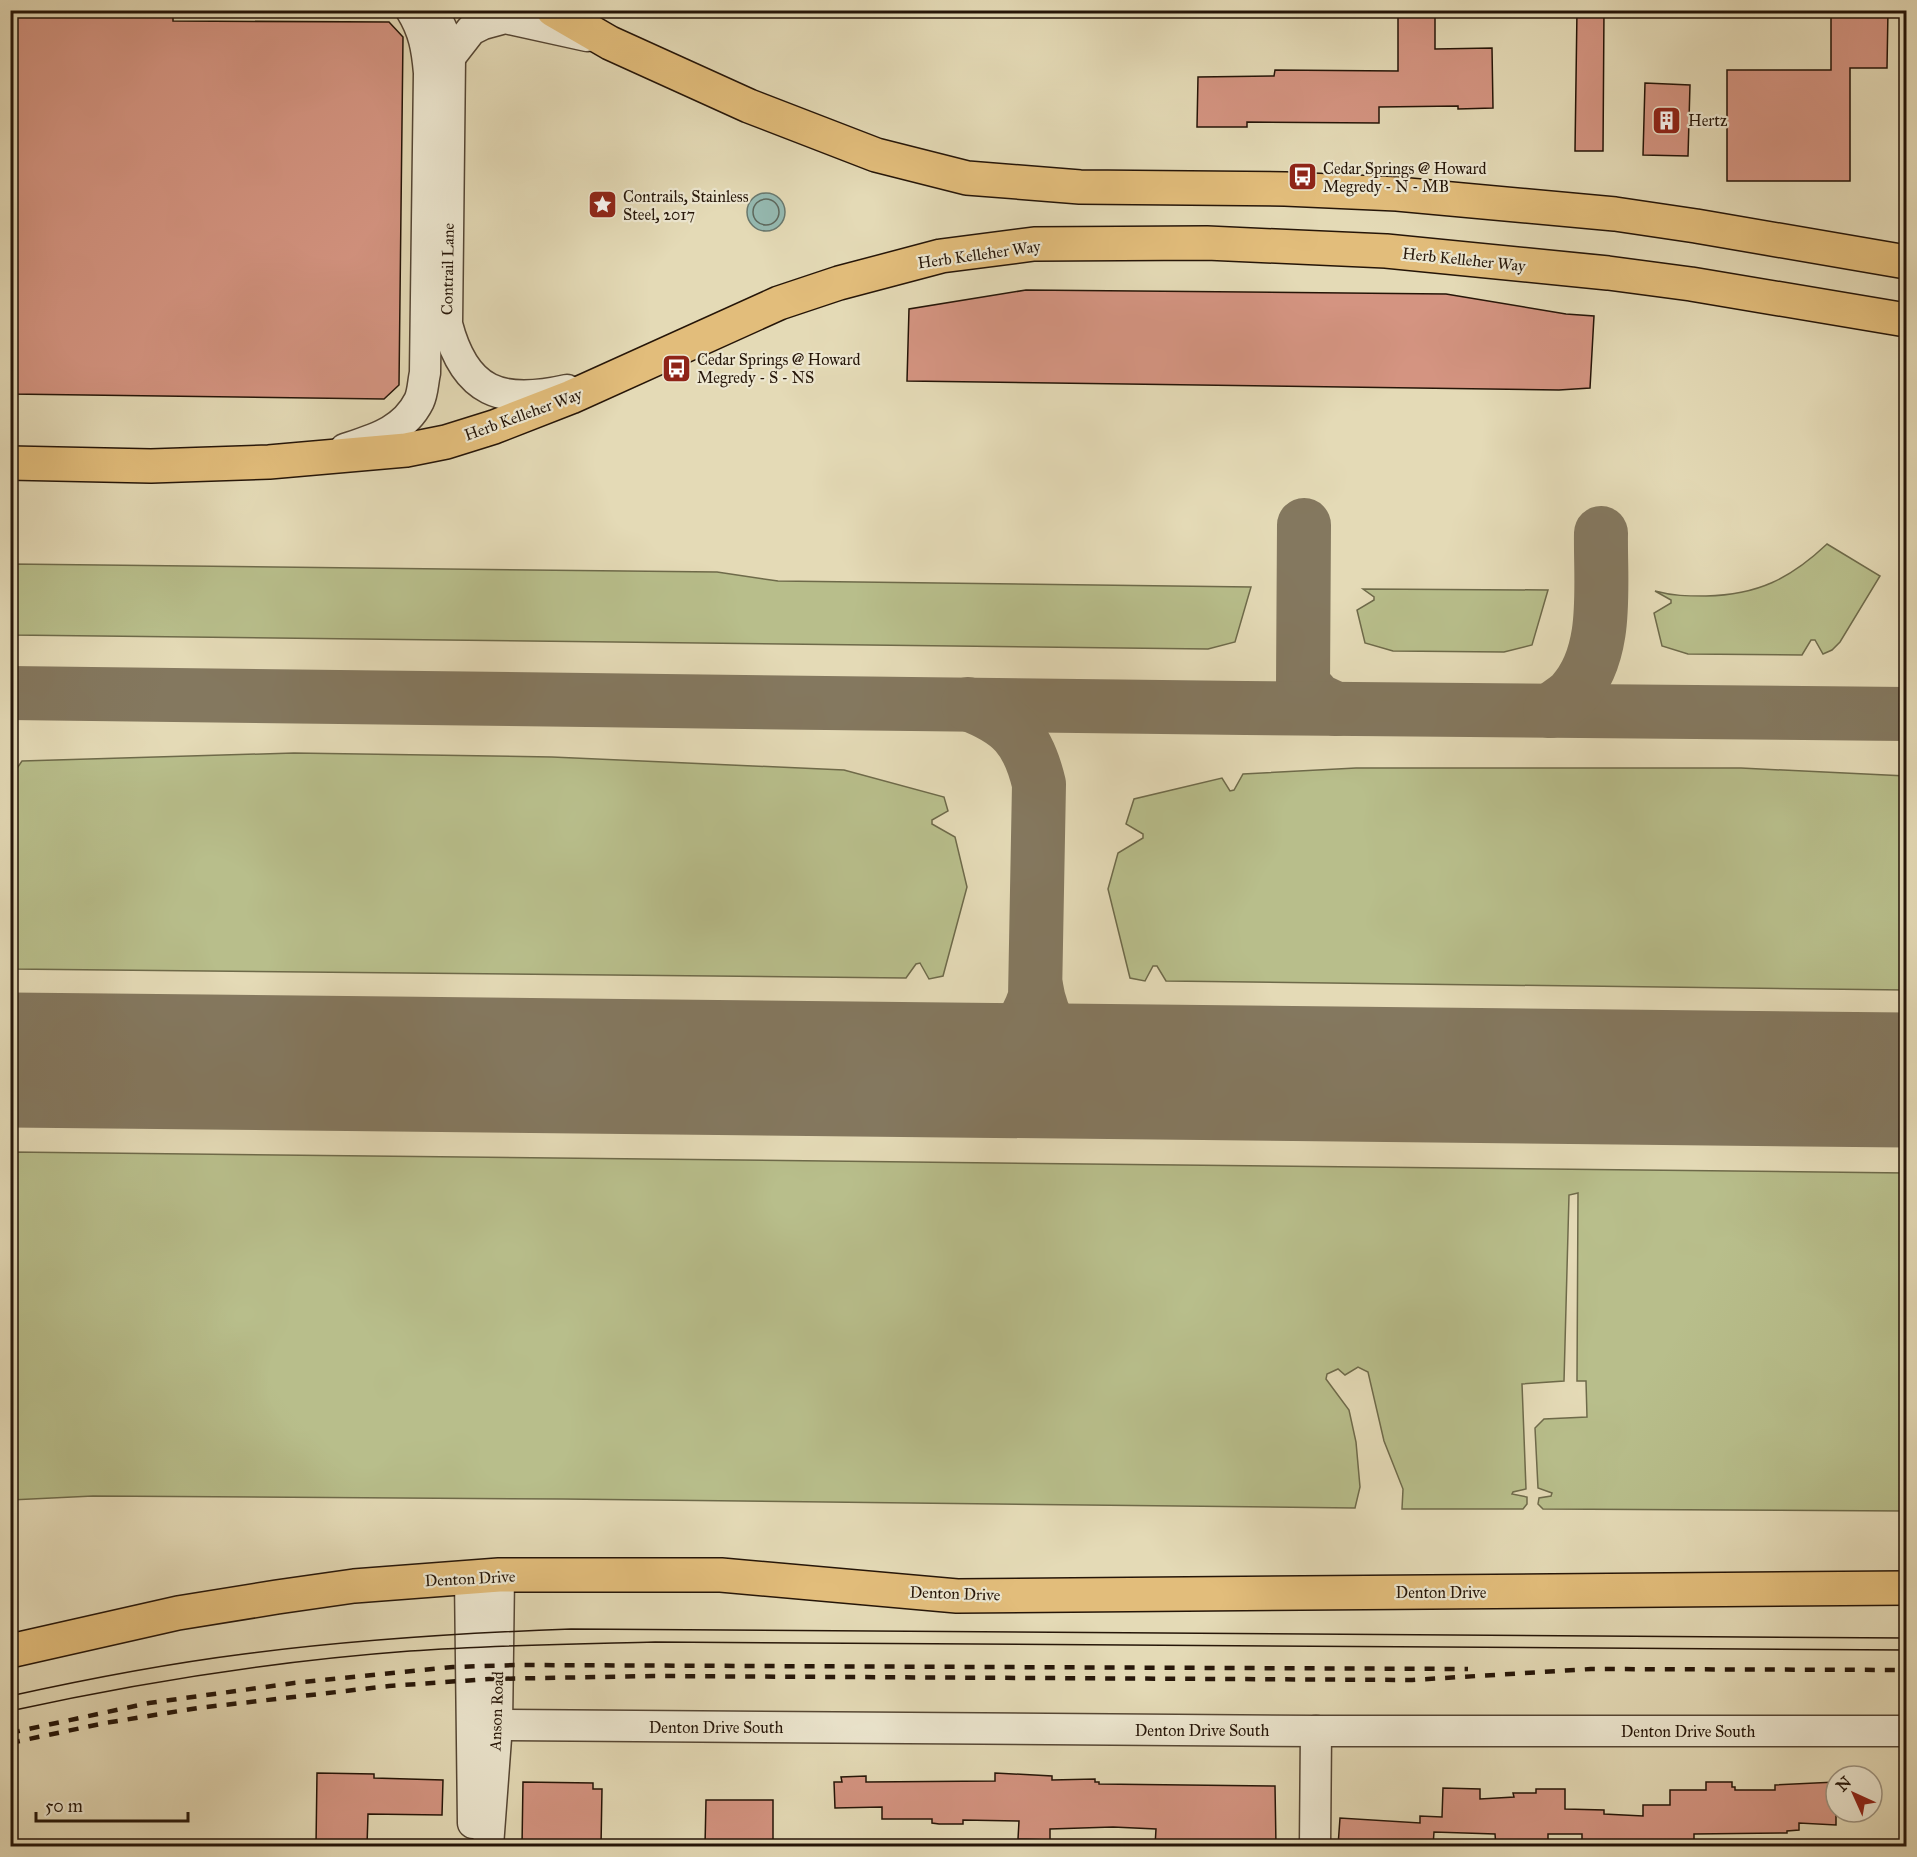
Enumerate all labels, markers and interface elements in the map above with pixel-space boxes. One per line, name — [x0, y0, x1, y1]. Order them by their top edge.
building icon: Hertz — [1651, 104, 1683, 136]
place label: Hertz — [1688, 111, 1728, 130]
place label: Cedar Springs @ Howard Megredy - N - MB — [1323, 159, 1486, 197]
bus stop icon: Cedar Springs @ Howard Megredy - N - MB — [1286, 161, 1318, 193]
place label: Contrails, Stainless Steel, 2017 — [623, 187, 749, 224]
place icon: Contrails, Stainless Steel, 2017 — [586, 189, 618, 221]
street label: Contrail Lane — [437, 222, 458, 315]
street label: Herb Kelleher Way — [916, 236, 1042, 273]
street label: Herb Kelleher Way — [1401, 244, 1527, 275]
place label: Cedar Springs @ Howard Megredy - S - NS — [697, 350, 860, 388]
bus stop icon: Cedar Springs @ Howard Megredy - S - NS — [660, 352, 692, 384]
street label: Herb Kelleher Way — [462, 384, 585, 445]
street label: Denton Drive — [424, 1567, 516, 1590]
street label: Denton Drive — [909, 1582, 1001, 1605]
street label: Denton Drive — [1396, 1583, 1487, 1602]
street label: Anson Road — [486, 1671, 507, 1752]
street label: Denton Drive South — [649, 1718, 783, 1737]
street label: Denton Drive South — [1135, 1721, 1269, 1740]
street label: Denton Drive South — [1621, 1722, 1755, 1741]
north arrow — [1824, 1764, 1884, 1824]
text: N — [1832, 1772, 1856, 1795]
scale bar — [36, 1785, 188, 1823]
text: 50 m — [45, 1795, 83, 1817]

